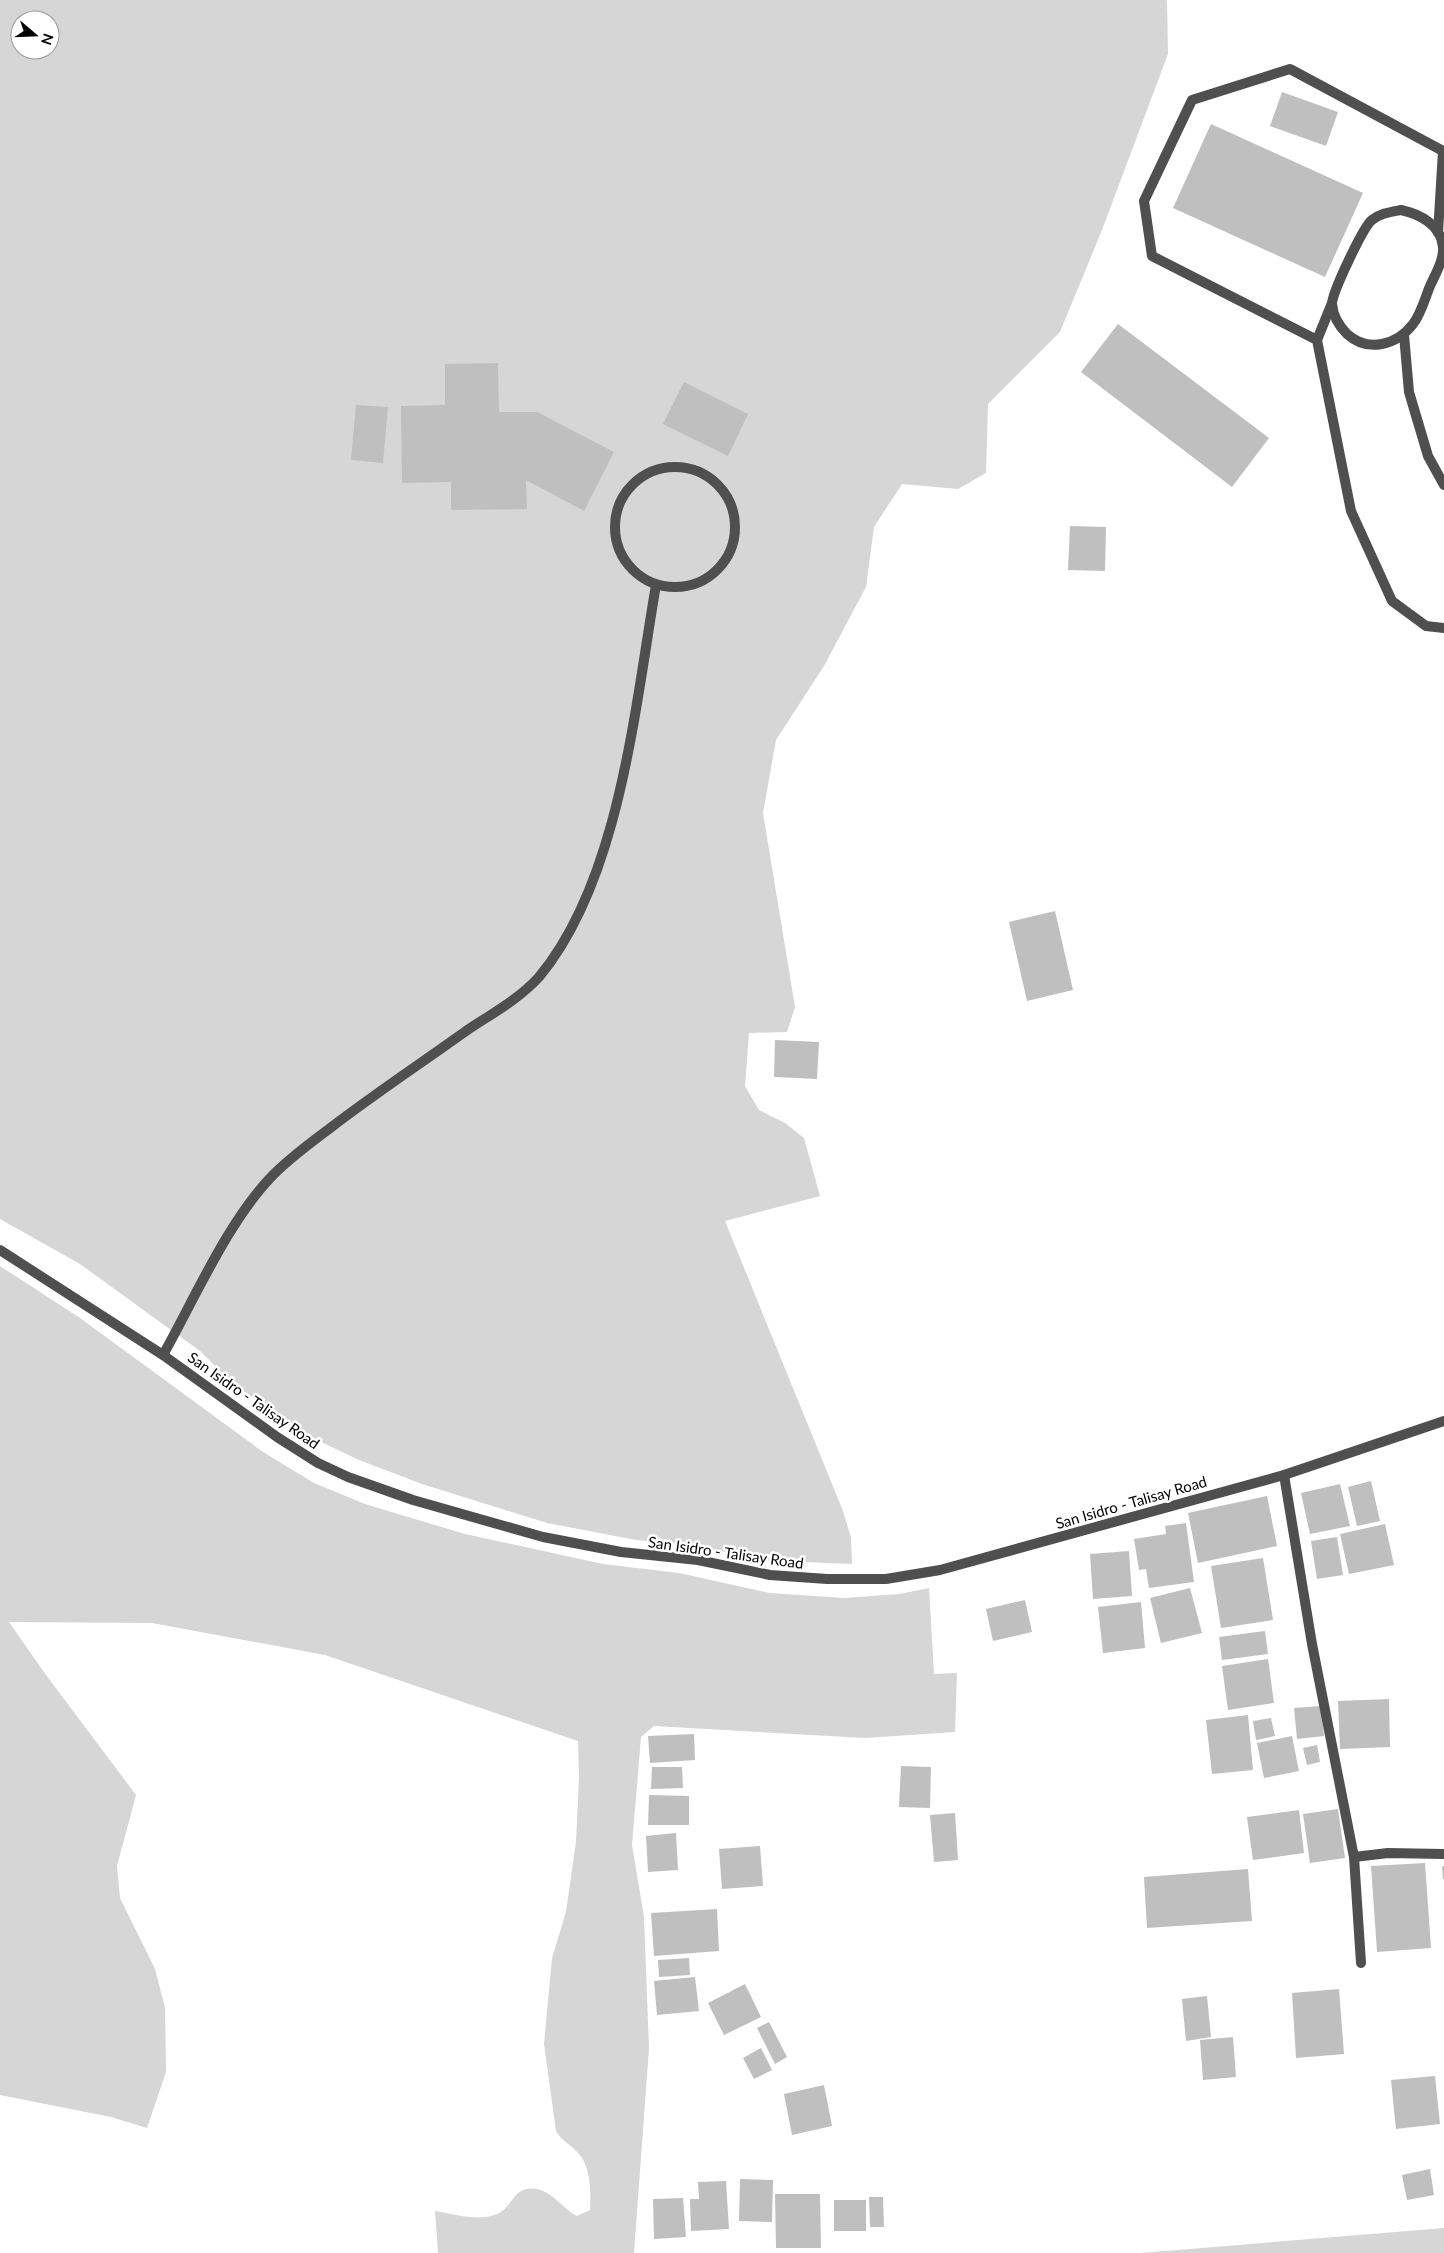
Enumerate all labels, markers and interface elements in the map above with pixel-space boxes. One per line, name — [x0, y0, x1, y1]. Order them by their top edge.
north arrow — [10, 10, 60, 60]
text: N — [38, 32, 58, 47]
street label: San Isidro - Talisay Road — [185, 1348, 323, 1452]
street label: San Isidro - Talisay Road — [1053, 1472, 1209, 1532]
street label: San Isidro - Talisay Road — [647, 1532, 805, 1572]

